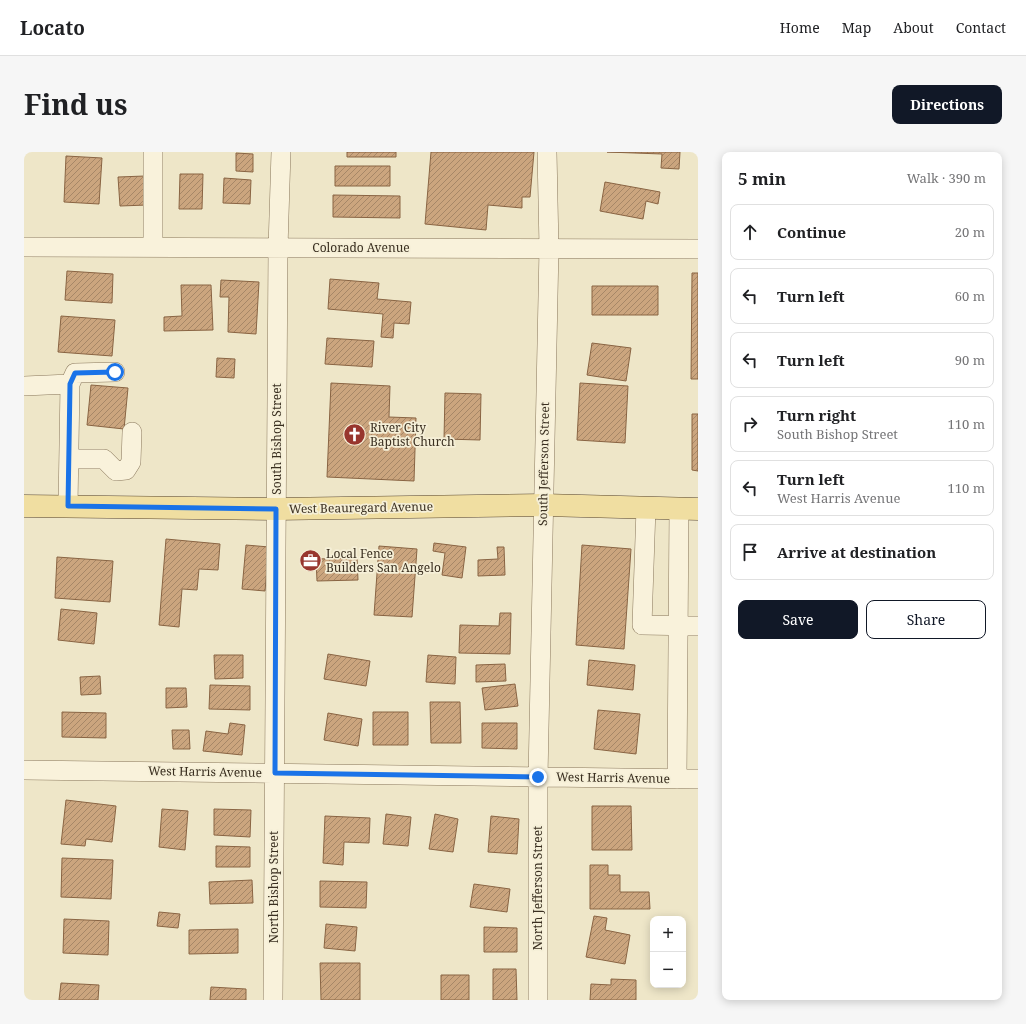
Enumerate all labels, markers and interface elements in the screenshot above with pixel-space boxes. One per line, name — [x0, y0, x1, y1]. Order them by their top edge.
text: Locato — [20, 15, 85, 41]
text: Home — [780, 18, 820, 37]
text: Map — [842, 18, 871, 37]
text: About — [893, 18, 934, 37]
text: Contact — [956, 18, 1006, 37]
text: Find us — [24, 85, 128, 123]
button: Directions — [892, 85, 1002, 124]
text: 5 min — [738, 167, 786, 190]
text: Walk · 390 m — [907, 169, 986, 187]
icon: ahead — [739, 221, 761, 243]
text: Continue — [777, 222, 846, 242]
text: 20 m — [955, 223, 985, 241]
street label: Colorado Avenue — [312, 239, 410, 256]
icon: left — [739, 285, 761, 307]
text: Turn left — [777, 286, 845, 306]
text: 60 m — [955, 287, 985, 305]
icon: left — [739, 349, 761, 371]
text: Turn left — [777, 350, 845, 370]
text: 90 m — [955, 351, 985, 369]
route start — [106, 363, 124, 381]
street label: South Bishop Street — [268, 383, 285, 495]
street label: South Jefferson Street — [534, 402, 553, 526]
text: Turn right — [777, 405, 856, 425]
icon: right — [739, 413, 761, 435]
text: 110 m — [948, 415, 985, 433]
place label: River City Baptist Church — [370, 419, 455, 450]
church icon: River City Baptist Church — [342, 422, 368, 448]
text: South Bishop Street — [777, 425, 898, 443]
text: Turn left — [777, 469, 845, 489]
icon: left — [739, 477, 761, 499]
text: 110 m — [948, 479, 985, 497]
text: West Harris Avenue — [777, 489, 900, 507]
street label: West Beauregard Avenue — [289, 498, 433, 517]
icon: arrive — [739, 541, 761, 563]
text: Arrive at destination — [777, 542, 936, 562]
place label: Local Fence Builders San Angelo — [326, 545, 441, 576]
office icon: Local Fence Builders San Angelo — [297, 548, 323, 574]
button: Save — [738, 600, 858, 639]
button: Share — [866, 600, 986, 639]
street label: West Harris Avenue — [148, 762, 262, 781]
route end — [529, 768, 547, 786]
street label: West Harris Avenue — [556, 768, 670, 787]
street label: North Jefferson Street — [529, 826, 546, 950]
street label: North Bishop Street — [265, 831, 282, 943]
map controls — [650, 916, 686, 988]
button: + — [650, 916, 686, 952]
button: − — [650, 952, 686, 988]

